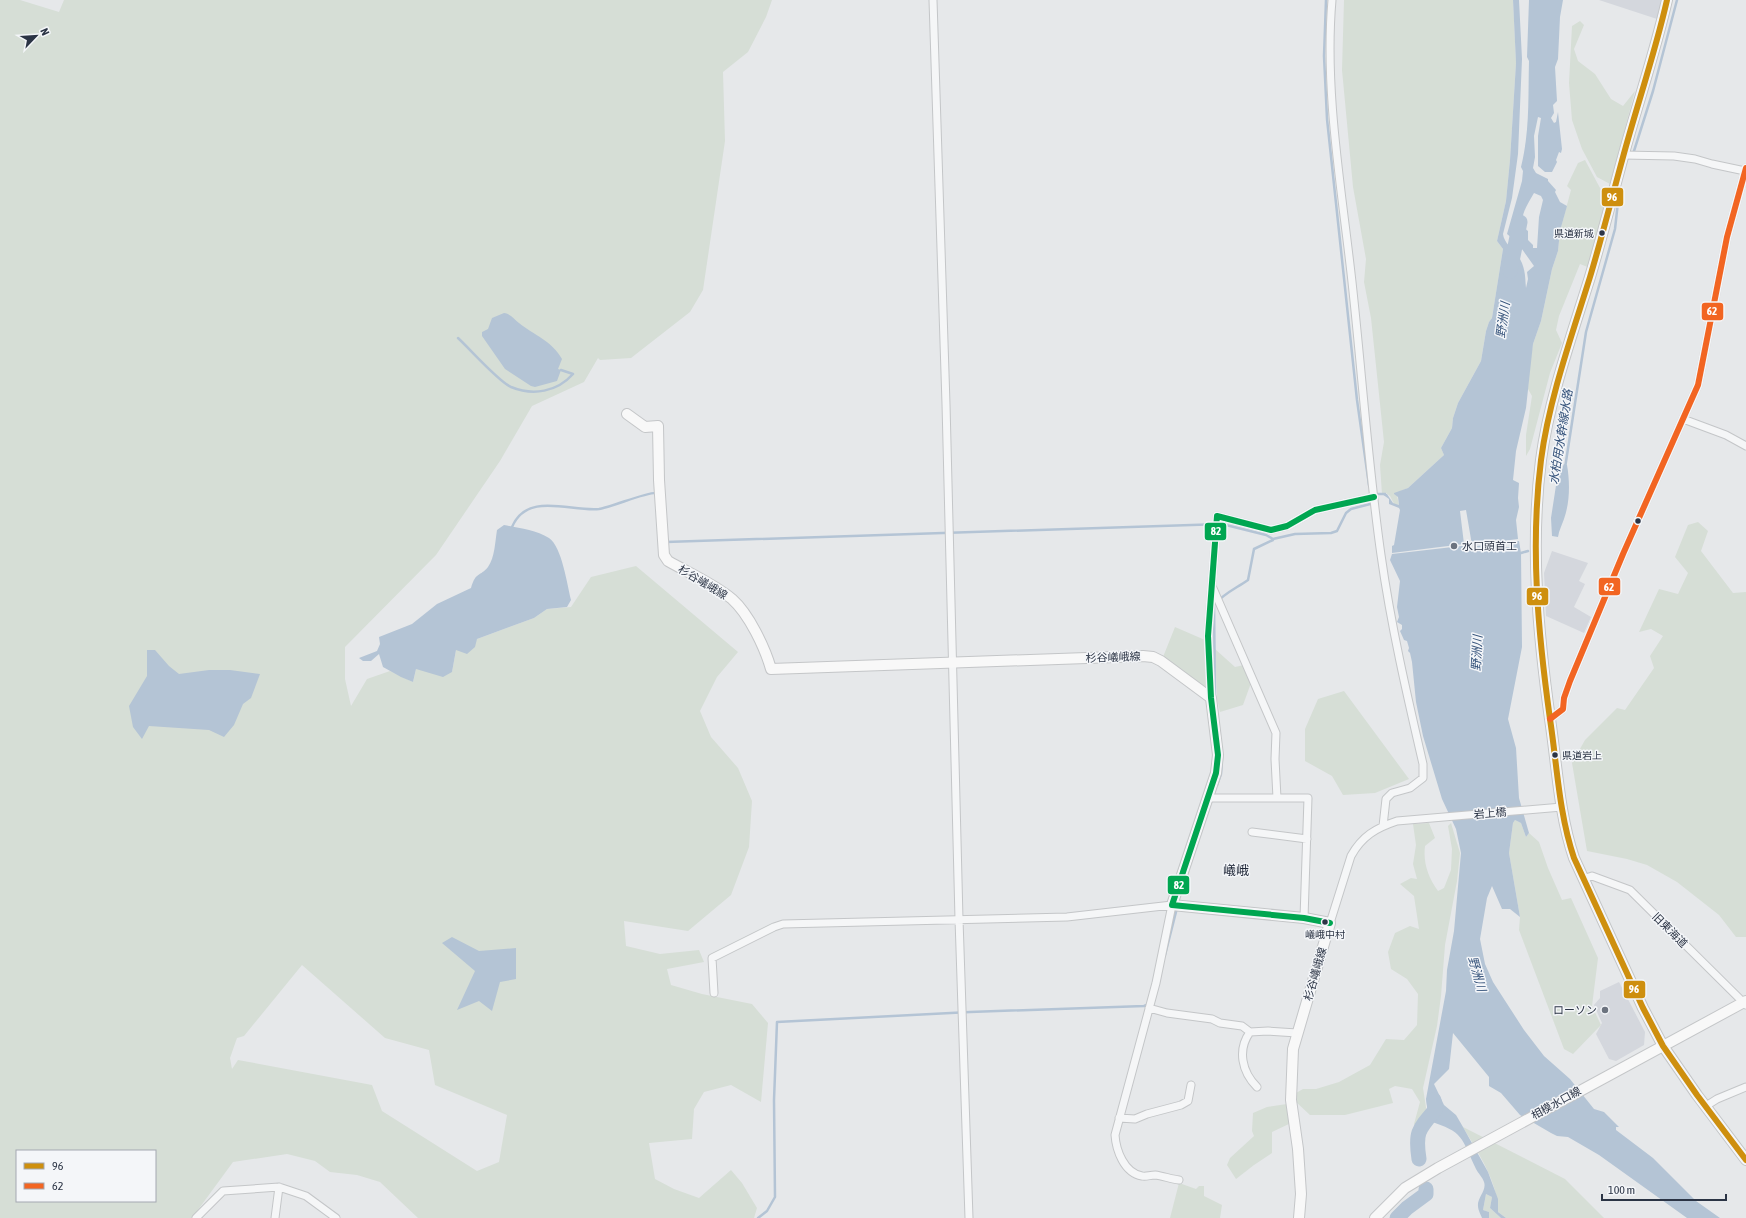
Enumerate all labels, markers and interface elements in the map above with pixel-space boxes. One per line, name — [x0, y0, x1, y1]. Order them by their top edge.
north arrow — [16, 16, 56, 56]
text: N — [38, 26, 52, 37]
line badge: 96 — [1601, 187, 1624, 207]
text: 96 — [1607, 191, 1617, 203]
place label: 県道新城 — [1554, 228, 1594, 239]
marker: 県道新城 — [1597, 228, 1607, 238]
water label: 野洲川 — [1494, 299, 1513, 339]
line badge: 62 — [1701, 302, 1724, 321]
text: 62 — [1707, 305, 1717, 317]
water label: 水柏用水幹線水路 — [1547, 388, 1576, 486]
unlabelled marker — [1633, 516, 1643, 526]
line badge: 82 — [1204, 522, 1227, 541]
text: 82 — [1211, 525, 1221, 537]
place label: 水口頭首工 — [1462, 540, 1517, 552]
marker: 水口頭首工 — [1449, 541, 1459, 551]
street label: 杉谷嶬峨線 — [676, 563, 730, 601]
line badge: 62 — [1598, 577, 1621, 596]
text: 62 — [1604, 581, 1614, 593]
line badge: 96 — [1526, 587, 1549, 606]
text: 96 — [1532, 590, 1542, 602]
water label: 野洲川 — [1469, 633, 1485, 671]
street label: 杉谷嶬峨線 — [1085, 650, 1141, 664]
marker: 県道岩上 — [1550, 750, 1560, 760]
place label: 県道岩上 — [1562, 750, 1602, 761]
street label: 岩上橋 — [1473, 806, 1507, 820]
district label: 嶬峨 — [1223, 863, 1249, 878]
line badge: 82 — [1167, 875, 1190, 895]
text: 82 — [1174, 879, 1184, 891]
street label: 旧東海道 — [1650, 910, 1690, 950]
marker: 嶬峨中村 — [1320, 917, 1330, 927]
place label: 嶬峨中村 — [1305, 929, 1345, 940]
street label: 杉谷嶬峨線 — [1302, 946, 1328, 1002]
water label: 野洲川 — [1465, 955, 1489, 995]
line badge: 96 — [1623, 980, 1646, 999]
text: 96 — [1629, 983, 1639, 995]
place label: ローソン — [1553, 1004, 1597, 1016]
marker: ローソン — [1600, 1005, 1610, 1015]
street label: 相模水口線 — [1529, 1084, 1583, 1122]
legend — [16, 1150, 156, 1202]
text: 96 — [52, 1159, 64, 1173]
scale bar — [1602, 1176, 1726, 1202]
text: 62 — [52, 1179, 63, 1193]
text: 100 m — [1608, 1183, 1635, 1197]

